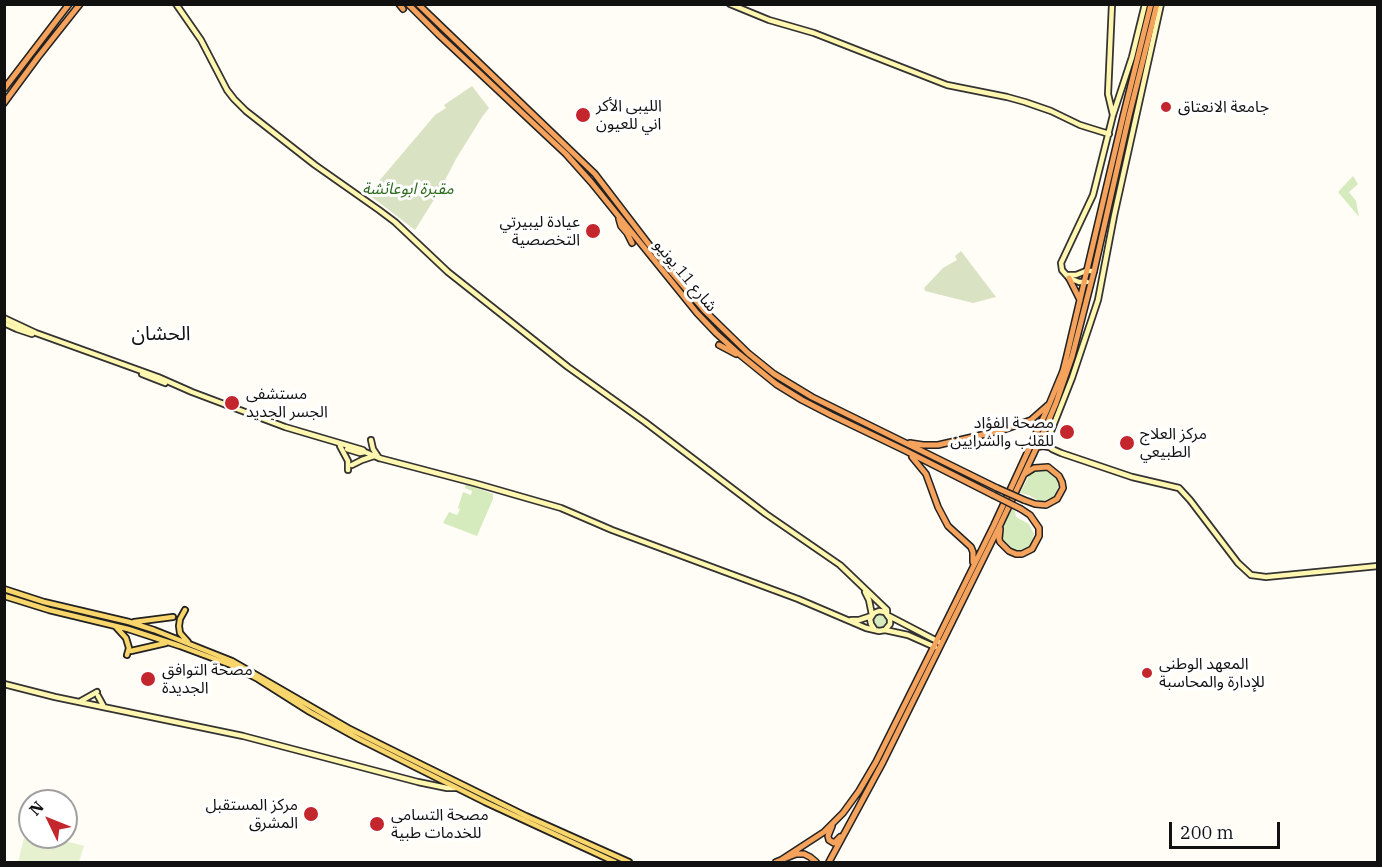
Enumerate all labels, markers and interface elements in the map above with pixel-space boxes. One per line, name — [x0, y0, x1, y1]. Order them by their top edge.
place label: الليبي الأكر اني للعيون — [596, 96, 662, 134]
place label: جامعة الانعتاق — [1178, 97, 1269, 117]
marker: جامعة الانعتاق — [1159, 100, 1173, 114]
marker: الليبي الأكر اني للعيون — [574, 106, 592, 124]
park label: مقبرة ابوعائشة — [362, 179, 454, 199]
place label: عيادة ليبيرتي التخصصية — [500, 212, 580, 250]
marker: عيادة ليبيرتي التخصصية — [584, 222, 602, 240]
street label: شارع 11 يونيو — [649, 236, 721, 316]
district label: الحشان — [131, 322, 191, 346]
place label: مستشفى الجسر الجديد — [246, 384, 328, 422]
marker: مستشفى الجسر الجديد — [223, 394, 241, 412]
place label: مصحة الفؤاد للقلب والشرايين — [950, 413, 1054, 451]
marker: مصحة الفؤاد للقلب والشرايين — [1058, 423, 1076, 441]
place label: مركز العلاج الطبيعي — [1140, 424, 1207, 462]
marker: مركز العلاج الطبيعي — [1118, 434, 1136, 452]
place label: المعهد الوطني للإدارة والمحاسبة — [1159, 654, 1265, 692]
place label: مصحة التوافق الجديدة — [162, 660, 253, 698]
marker: المعهد الوطني للإدارة والمحاسبة — [1140, 666, 1154, 680]
marker: مصحة التوافق الجديدة — [139, 670, 157, 688]
north arrow — [18, 789, 78, 849]
place label: مركز المستقبل المشرق — [205, 795, 298, 833]
text: N — [25, 797, 48, 820]
marker: مركز المستقبل المشرق — [302, 805, 320, 823]
place label: مصحة التسامي للخدمات طبية — [391, 805, 489, 843]
scale bar — [1172, 810, 1283, 848]
marker: مصحة التسامي للخدمات طبية — [368, 815, 386, 833]
text: 200 m — [1180, 821, 1234, 844]

